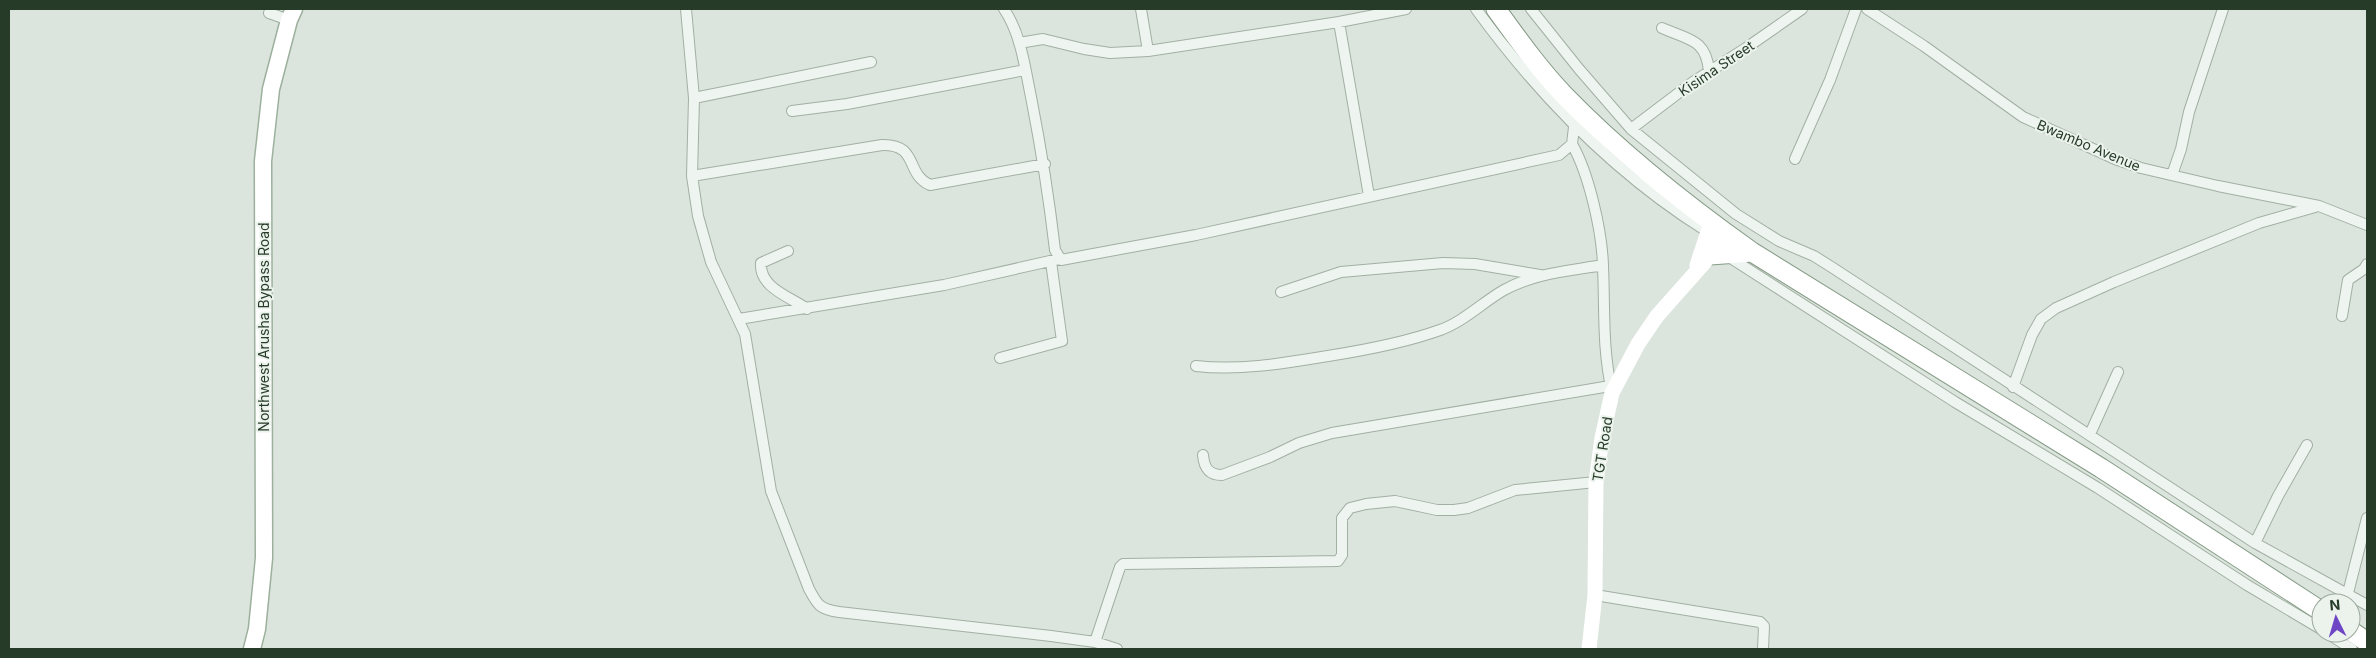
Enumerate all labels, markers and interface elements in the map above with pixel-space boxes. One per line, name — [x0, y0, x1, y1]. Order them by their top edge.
street label: Kisima Street — [1675, 36, 1757, 99]
street label: Bwambo Avenue — [2035, 116, 2143, 174]
street label: Northwest Arusha Bypass Road — [255, 222, 272, 432]
street label: TGT Road — [1588, 415, 1616, 483]
north arrow — [2311, 593, 2361, 643]
text: N — [2329, 596, 2341, 613]

